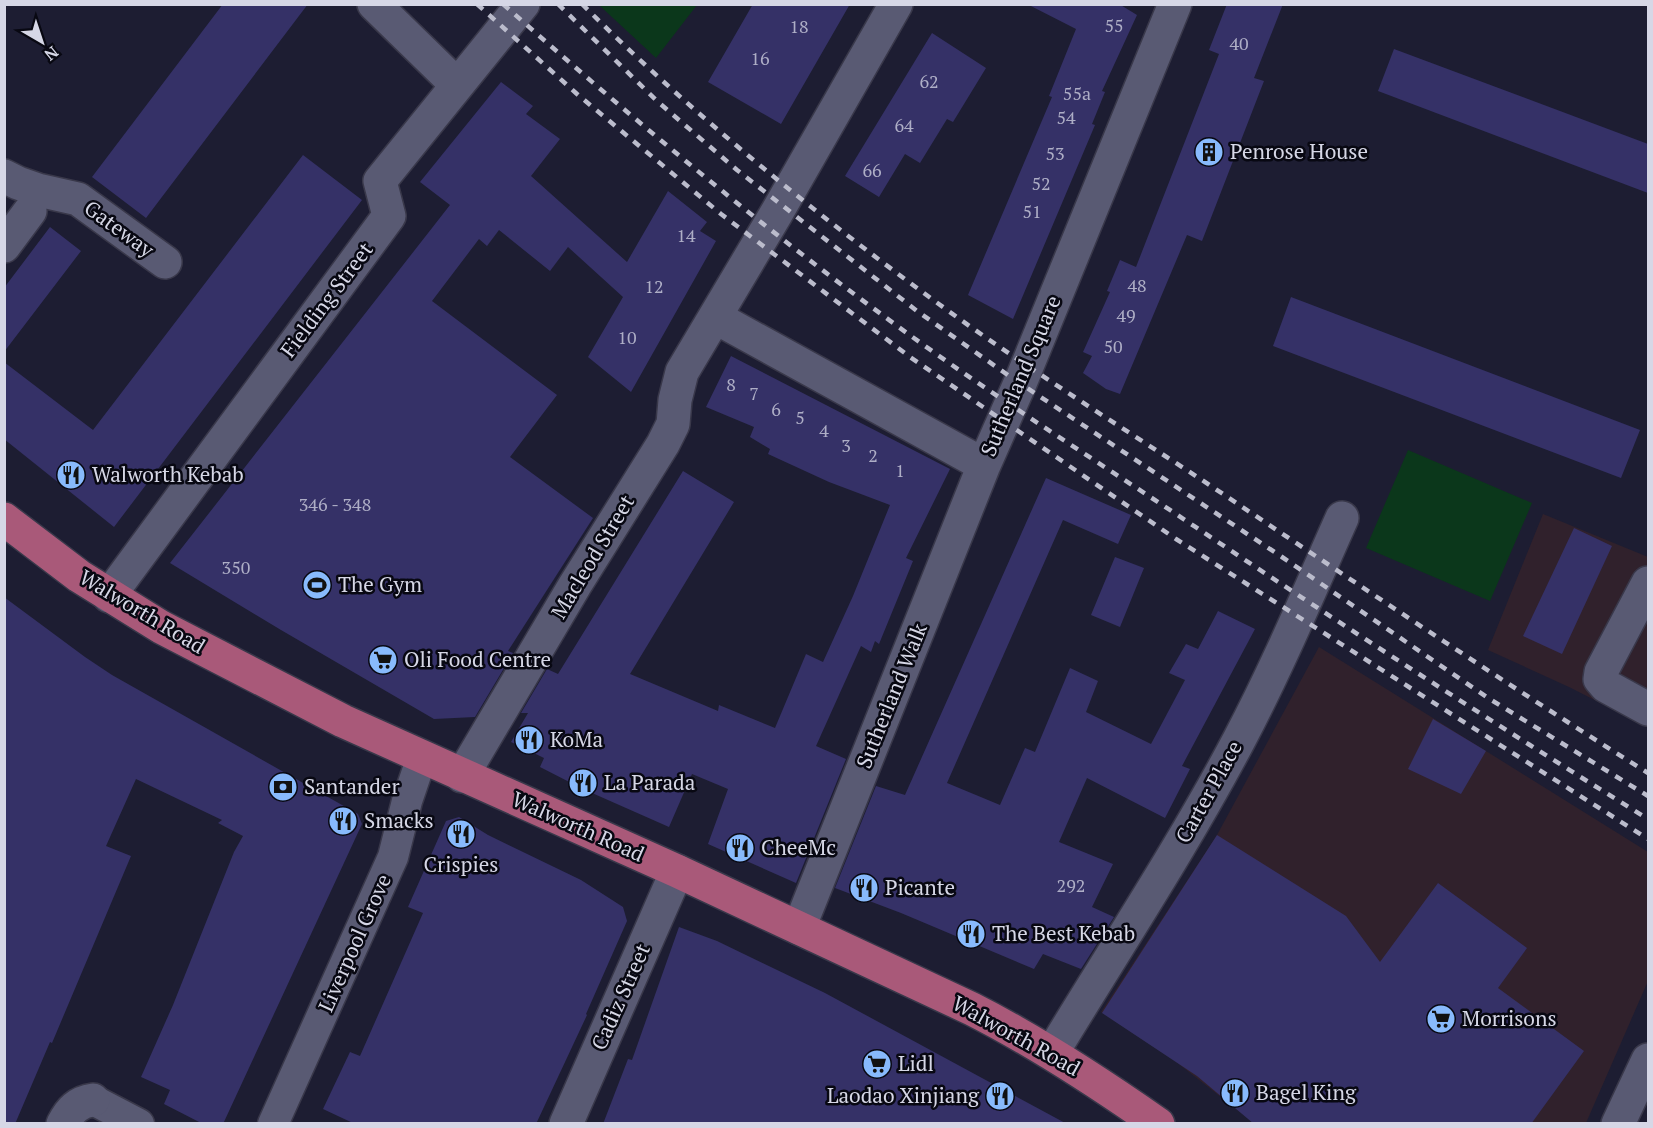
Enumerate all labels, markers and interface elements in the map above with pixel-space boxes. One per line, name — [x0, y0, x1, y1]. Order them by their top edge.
north arrow — [12, 12, 72, 72]
house number: 55 — [1104, 13, 1124, 37]
house number: 18 — [789, 14, 809, 38]
house number: 40 — [1229, 31, 1249, 55]
text: N — [40, 41, 63, 66]
house number: 16 — [750, 46, 770, 70]
house number: 62 — [919, 69, 939, 93]
house number: 55a — [1063, 81, 1091, 105]
house number: 54 — [1056, 105, 1076, 129]
house number: 64 — [894, 113, 914, 137]
building icon: Penrose House — [1193, 136, 1225, 168]
place label: Penrose House — [1230, 137, 1368, 165]
house number: 53 — [1045, 141, 1065, 165]
house number: 66 — [862, 158, 882, 182]
house number: 52 — [1031, 171, 1051, 195]
street label: Gateway — [79, 193, 160, 263]
house number: 51 — [1022, 199, 1042, 223]
house number: 14 — [676, 223, 696, 247]
street label: Fielding Street — [274, 236, 379, 363]
house number: 48 — [1127, 273, 1147, 297]
house number: 12 — [644, 274, 664, 298]
street label: Sutherland Square — [974, 291, 1067, 460]
house number: 49 — [1116, 303, 1136, 327]
house number: 10 — [617, 325, 637, 349]
house number: 50 — [1103, 334, 1123, 358]
house number: 8 — [726, 372, 736, 396]
house number: 7 — [749, 381, 759, 405]
house number: 6 — [771, 397, 781, 421]
house number: 5 — [795, 405, 805, 429]
house number: 4 — [819, 418, 829, 442]
house number: 3 — [841, 433, 851, 457]
house number: 2 — [868, 443, 878, 467]
house number: 1 — [895, 458, 905, 482]
restaurant icon: Walworth Kebab — [55, 459, 87, 491]
place label: Walworth Kebab — [92, 460, 244, 488]
street label: Macleod Street — [544, 489, 640, 624]
house number: 346 - 348 — [299, 492, 371, 516]
house number: 350 — [222, 555, 250, 579]
street label: Walworth Road — [74, 563, 211, 660]
sports icon: The Gym — [301, 569, 333, 601]
place label: The Gym — [338, 570, 422, 598]
street label: Sutherland Walk — [849, 619, 933, 772]
supermarket icon: Oli Food Centre — [367, 644, 399, 676]
place label: Oli Food Centre — [404, 645, 551, 673]
restaurant icon: KoMa — [513, 724, 545, 756]
place label: KoMa — [550, 725, 603, 753]
street label: Carter Place — [1168, 735, 1248, 848]
restaurant icon: La Parada — [567, 767, 599, 799]
place label: La Parada — [604, 768, 696, 796]
bank icon: Santander — [267, 771, 299, 803]
place label: Santander — [304, 772, 400, 800]
street label: Walworth Road — [508, 784, 649, 868]
restaurant icon: Smacks — [327, 805, 359, 837]
place label: Smacks — [364, 806, 434, 834]
restaurant icon: Crispies — [445, 818, 477, 850]
restaurant icon: CheeMc — [724, 832, 756, 864]
place label: CheeMc — [761, 833, 836, 861]
place label: Crispies — [424, 850, 498, 878]
street label: Liverpool Grove — [311, 869, 397, 1016]
restaurant icon: Picante — [848, 872, 880, 904]
place label: Picante — [885, 873, 955, 901]
house number: 292 — [1057, 873, 1085, 897]
restaurant icon: The Best Kebab — [955, 918, 987, 950]
place label: The Best Kebab — [992, 919, 1135, 947]
street label: Cadiz Street — [584, 939, 656, 1054]
street label: Walworth Road — [948, 988, 1086, 1082]
supermarket icon: Morrisons — [1425, 1003, 1457, 1035]
place label: Morrisons — [1462, 1004, 1557, 1032]
supermarket icon: Lidl — [861, 1048, 893, 1080]
place label: Lidl — [898, 1049, 934, 1077]
restaurant icon: Bagel King — [1219, 1077, 1251, 1109]
place label: Bagel King — [1256, 1078, 1357, 1106]
restaurant icon: Laodao Xinjiang — [984, 1080, 1016, 1112]
place label: Laodao Xinjiang — [827, 1081, 980, 1109]

